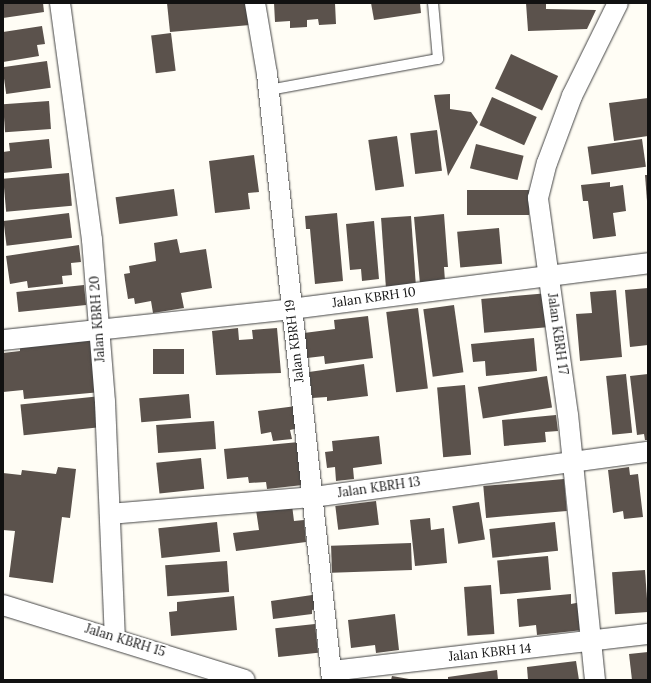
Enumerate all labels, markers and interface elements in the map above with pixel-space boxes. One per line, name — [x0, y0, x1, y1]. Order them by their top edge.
street label: Jalan KBRH 20 — [87, 275, 109, 363]
street label: Jalan KBRH 10 — [331, 284, 417, 312]
street label: Jalan KBRH 17 — [544, 292, 570, 376]
street label: Jalan KBRH 19 — [282, 298, 308, 384]
street label: Jalan KBRH 13 — [337, 474, 421, 502]
street label: Jalan KBRH 15 — [83, 621, 167, 661]
street label: Jalan KBRH 14 — [448, 641, 532, 665]

